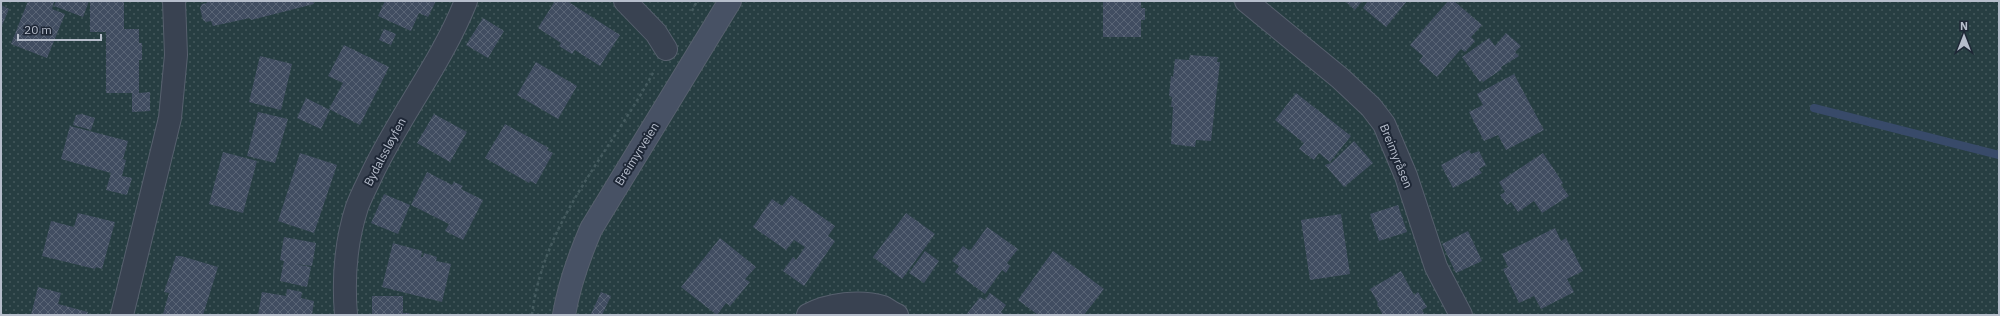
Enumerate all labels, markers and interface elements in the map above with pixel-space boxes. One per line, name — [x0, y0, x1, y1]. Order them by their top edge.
scale bar — [18, 16, 101, 42]
north arrow — [1944, 16, 1984, 56]
text: N — [1960, 19, 1968, 33]
text: 20 m — [24, 22, 52, 37]
street label: Bydalssløyfen — [360, 115, 409, 188]
street label: Breimyrveien — [611, 119, 662, 188]
street label: Breimyråsen — [1377, 121, 1416, 190]

